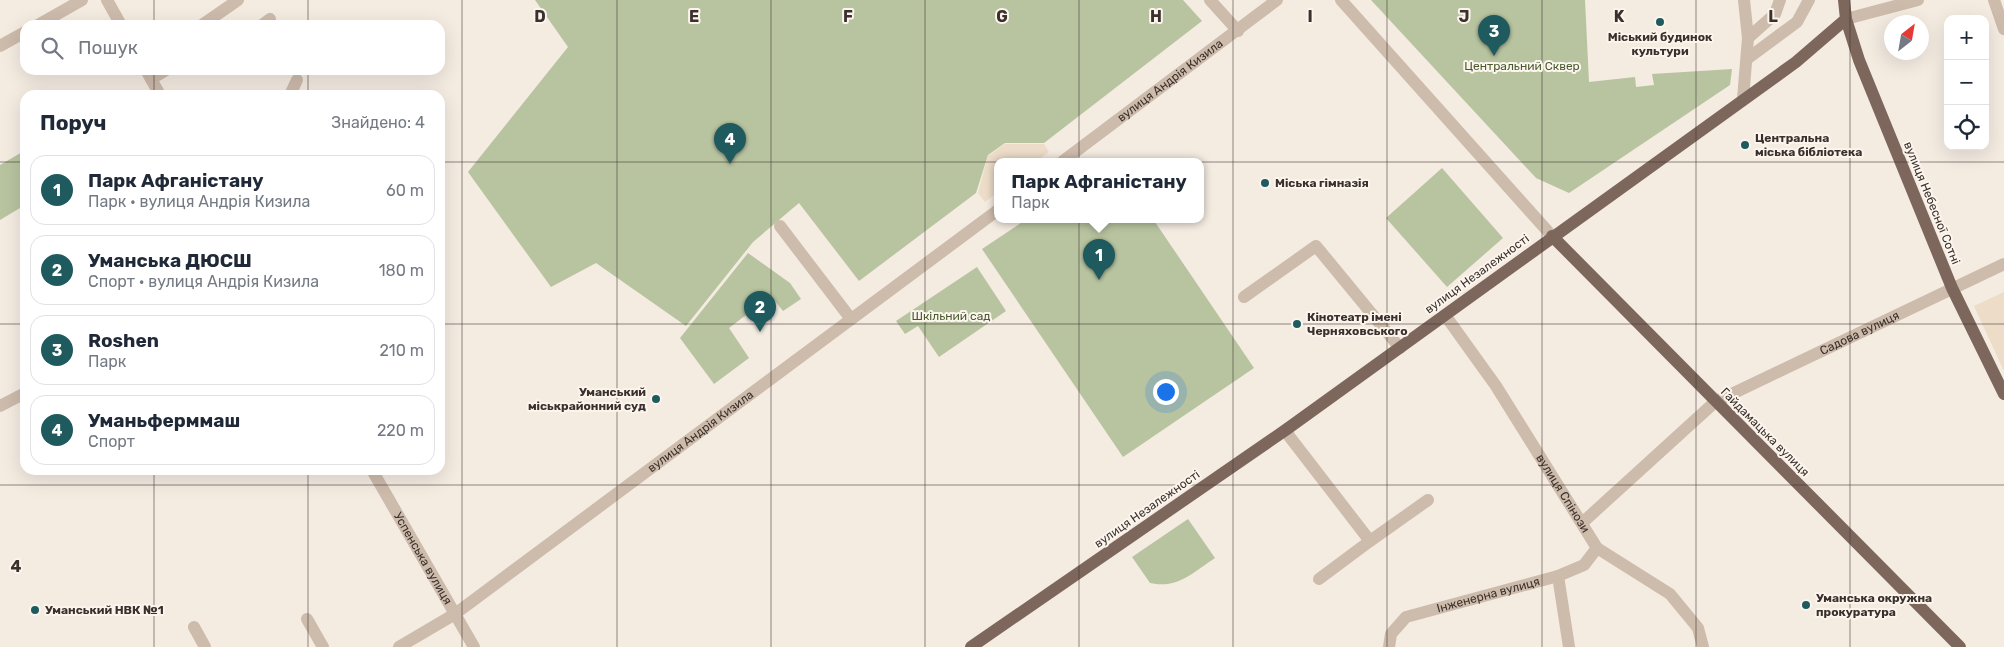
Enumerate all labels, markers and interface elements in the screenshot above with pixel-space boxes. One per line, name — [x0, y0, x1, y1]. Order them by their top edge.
text: D — [534, 7, 546, 26]
text: E — [689, 7, 699, 26]
text: F — [843, 7, 853, 26]
text: G — [996, 7, 1008, 26]
text: H — [1150, 7, 1162, 26]
text: I — [1307, 7, 1313, 26]
text: J — [1459, 7, 1469, 26]
text: K — [1614, 7, 1625, 26]
text: L — [1768, 7, 1778, 26]
pin: 3 — [1478, 15, 1510, 56]
north arrow — [1884, 15, 1929, 60]
map controls — [1944, 15, 1989, 150]
button: + — [1944, 15, 1989, 60]
marker: Міський будинок культури — [1654, 16, 1666, 28]
search box — [20, 20, 445, 75]
place label: Міський будинок культури — [1608, 30, 1713, 58]
icon: search — [38, 34, 66, 62]
text: Пошук — [78, 36, 138, 59]
street label: вулиця Андрія Кизила — [1115, 36, 1226, 125]
park label: Центральний Сквер — [1464, 59, 1580, 73]
button: − — [1944, 60, 1989, 105]
button: locate — [1944, 105, 1989, 150]
text: Поруч — [40, 110, 106, 135]
text: Знайдено: 4 — [331, 113, 425, 132]
pin: 4 — [714, 123, 746, 164]
place label: Центральна міська бібліотека — [1755, 131, 1862, 159]
marker: Центральна міська бібліотека — [1739, 139, 1751, 151]
street label: вулиця Небесної Сотні — [1901, 140, 1963, 266]
popup — [994, 158, 1204, 223]
text: Парк Афганістану — [88, 169, 264, 192]
text: Парк Афганістану — [1011, 170, 1187, 193]
place label: Міська гімназія — [1275, 176, 1369, 190]
marker: Міська гімназія — [1259, 177, 1271, 189]
text: 1 — [53, 181, 61, 200]
text: 60 m — [386, 181, 424, 200]
text: Парк · вулиця Андрія Кизила — [88, 192, 310, 211]
text: Парк — [1011, 193, 1050, 212]
street label: вулиця Незалежності — [1422, 231, 1532, 316]
pin: 1 — [1083, 239, 1115, 280]
text: Уманська ДЮСШ — [88, 249, 252, 272]
text: 2 — [52, 261, 62, 280]
text: 180 m — [379, 261, 424, 280]
text: Спорт · вулиця Андрія Кизила — [88, 272, 319, 291]
pin: 2 — [744, 291, 776, 332]
street label: Садова вулиця — [1818, 308, 1901, 358]
park label: Шкільний сад — [911, 309, 991, 323]
place label: Кінотеатр імені Черняховського — [1307, 310, 1408, 338]
marker: Кінотеатр імені Черняховського — [1291, 318, 1303, 330]
text: Roshen — [88, 329, 159, 352]
text: 3 — [52, 341, 62, 360]
text: 210 m — [379, 341, 424, 360]
text: Парк — [88, 352, 126, 371]
your location — [1153, 379, 1179, 405]
place label: Уманський міськрайонний суд — [528, 385, 646, 413]
street label: Гайдамацька вулиця — [1718, 385, 1812, 479]
street label: вулиця Андрія Кизила — [645, 387, 756, 475]
marker: Уманський міськрайонний суд — [650, 393, 662, 405]
text: Уманьферммаш — [88, 409, 240, 432]
text: 4 — [52, 421, 62, 440]
text: 220 m — [377, 421, 424, 440]
text: Спорт — [88, 432, 135, 451]
street label: вулиця Спінози — [1533, 452, 1593, 535]
street label: вулиця Незалежності — [1092, 467, 1202, 551]
street label: Успенська вулиця — [391, 510, 455, 607]
text: 4 — [11, 557, 22, 576]
street label: Інженерна вулиця — [1435, 574, 1541, 615]
place label: Уманська окружна прокуратура — [1816, 591, 1932, 619]
marker: Уманська окружна прокуратура — [1800, 599, 1812, 611]
place label: Уманський НВК №1 — [45, 603, 164, 617]
marker: Уманський НВК №1 — [29, 604, 41, 616]

